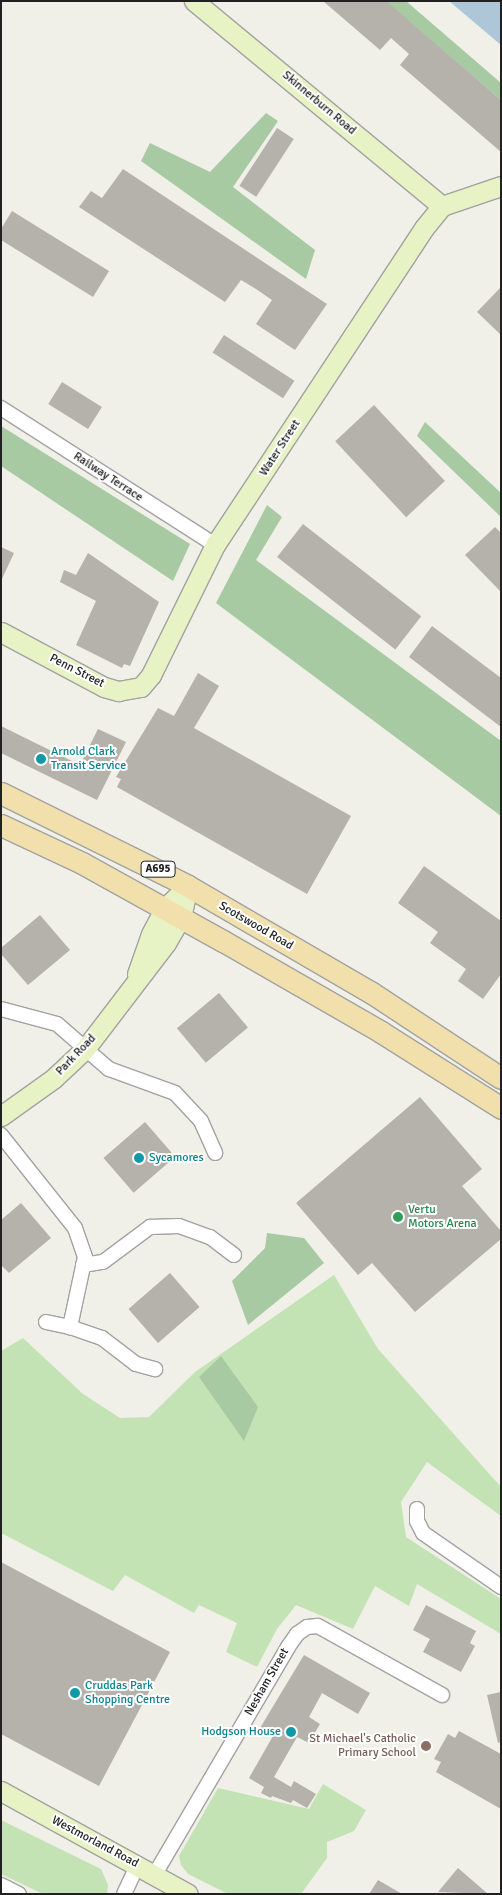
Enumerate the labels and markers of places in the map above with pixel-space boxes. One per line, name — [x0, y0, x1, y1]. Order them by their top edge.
place label: Arnold Clark Transit Service — [51, 745, 126, 773]
marker: Arnold Clark Transit Service — [35, 753, 47, 765]
place label: Sycamores — [149, 1151, 204, 1165]
marker: Sycamores — [133, 1152, 145, 1164]
place label: Vertu Motors Arena — [408, 1203, 477, 1231]
marker: Vertu Motors Arena — [392, 1211, 404, 1223]
place label: Cruddas Park Shopping Centre — [85, 1679, 170, 1707]
marker: Cruddas Park Shopping Centre — [69, 1687, 81, 1699]
place label: Hodgson House — [201, 1725, 281, 1739]
marker: Hodgson House — [285, 1726, 297, 1738]
place label: St Michael's Catholic Primary School — [309, 1732, 416, 1760]
marker: St Michael's Catholic Primary School — [420, 1740, 432, 1752]

